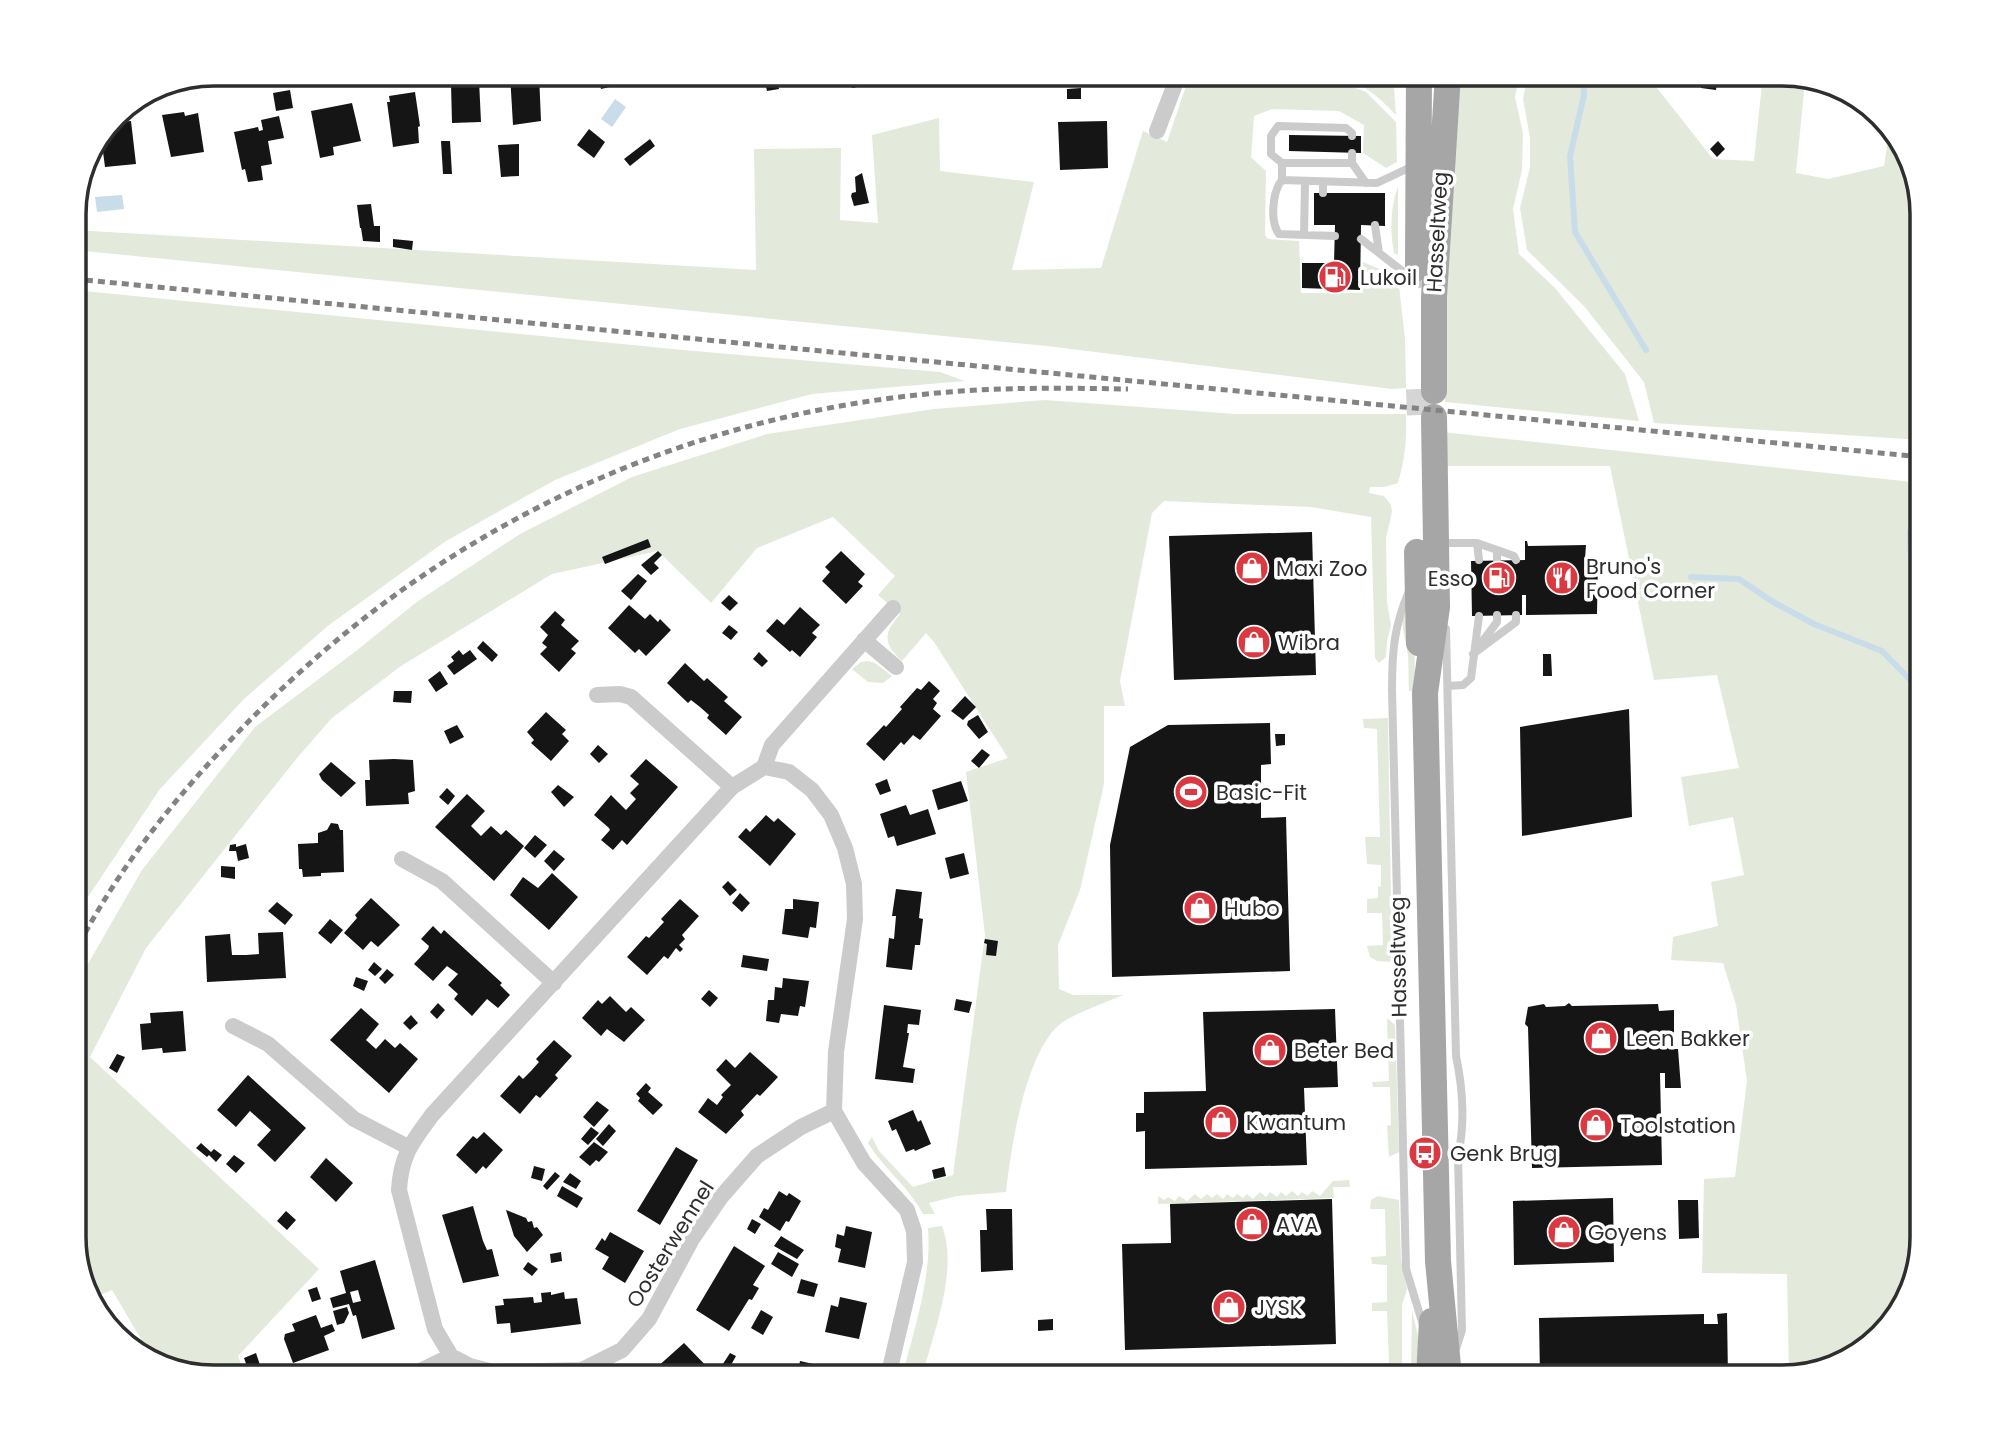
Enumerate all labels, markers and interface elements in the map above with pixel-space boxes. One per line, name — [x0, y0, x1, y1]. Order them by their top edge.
street label: Hasseltweg — [1419, 171, 1455, 293]
fuel station icon: Lukoil — [1316, 258, 1354, 296]
place label: Lukoil — [1360, 263, 1417, 292]
shop icon: Maxi Zoo — [1233, 549, 1271, 587]
place label: Bruno's Food Corner — [1586, 552, 1715, 605]
place label: Maxi Zoo — [1276, 554, 1367, 583]
fuel station icon: Esso — [1480, 559, 1518, 597]
restaurant icon: Bruno's Food Corner — [1543, 559, 1581, 597]
place label: Esso — [1428, 564, 1474, 593]
shop icon: Wibra — [1235, 623, 1273, 661]
place label: Wibra — [1278, 628, 1340, 657]
sports icon: Basic-Fit — [1172, 773, 1210, 811]
place label: Basic-Fit — [1216, 778, 1307, 807]
shop icon: Hubo — [1181, 889, 1219, 927]
place label: Hubo — [1224, 894, 1280, 923]
street label: Hasseltweg — [1382, 896, 1414, 1018]
shop icon: Leen Bakker — [1582, 1019, 1620, 1057]
place label: Leen Bakker — [1626, 1024, 1750, 1053]
shop icon: Beter Bed — [1251, 1031, 1289, 1069]
place label: Beter Bed — [1294, 1036, 1394, 1065]
shop icon: Kwantum — [1202, 1103, 1240, 1141]
shop icon: Toolstation — [1577, 1106, 1615, 1144]
place label: Kwantum — [1246, 1108, 1346, 1137]
place label: Toolstation — [1620, 1111, 1736, 1140]
bus stop icon: Genk Brug — [1406, 1134, 1444, 1172]
place label: Genk Brug — [1450, 1139, 1558, 1168]
street label: Oosterwennel — [619, 1175, 721, 1313]
shop icon: AVA — [1233, 1205, 1271, 1243]
place label: AVA — [1276, 1210, 1319, 1239]
shop icon: Goyens — [1545, 1213, 1583, 1251]
place label: Goyens — [1588, 1218, 1667, 1247]
shop icon: JYSK — [1210, 1288, 1248, 1326]
place label: JYSK — [1254, 1293, 1303, 1322]

